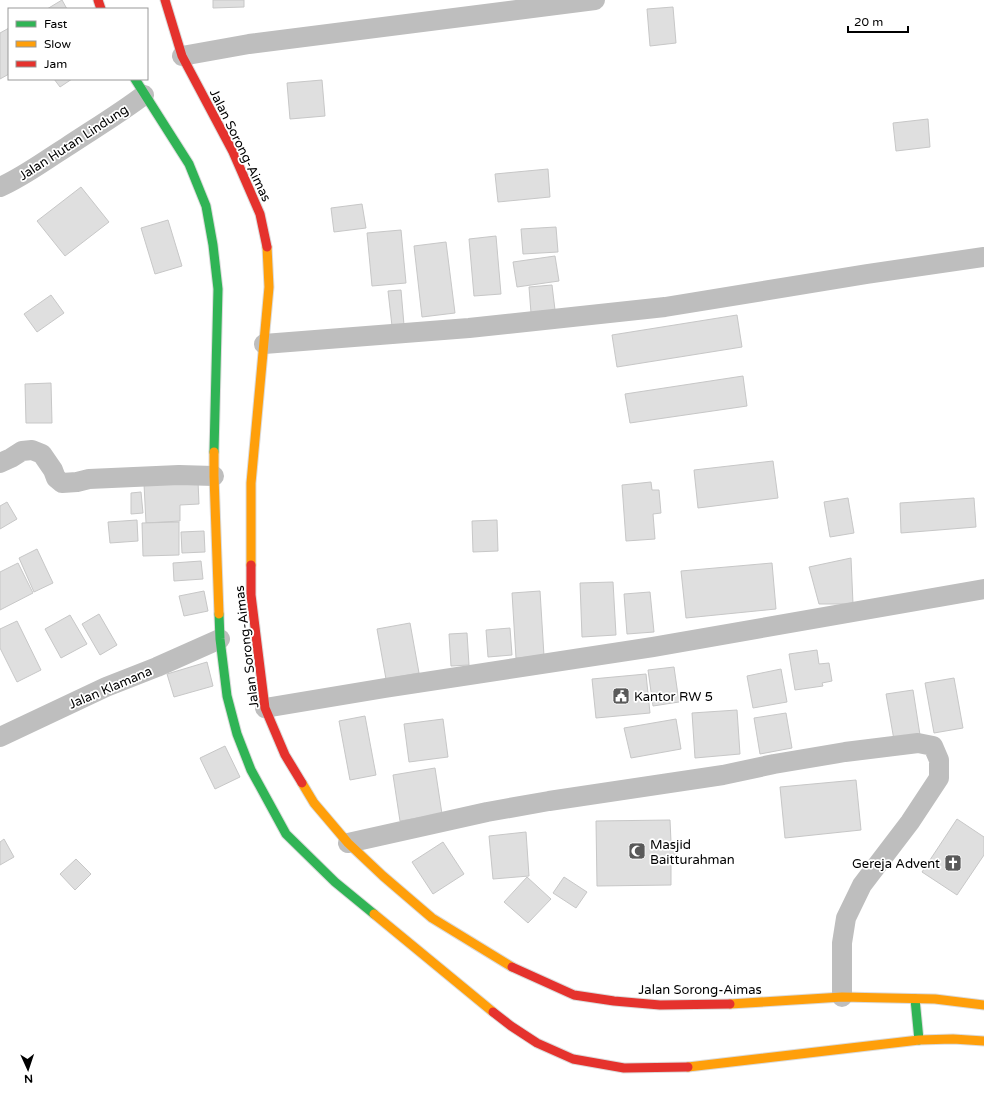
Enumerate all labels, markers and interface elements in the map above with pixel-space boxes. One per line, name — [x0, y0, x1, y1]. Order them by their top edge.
legend — [8, 8, 148, 80]
scale bar — [848, 8, 908, 34]
text: 20 m — [854, 15, 883, 29]
text: Fast — [44, 17, 68, 31]
text: Slow — [44, 37, 71, 51]
text: Jam — [44, 57, 67, 71]
street label: Jalan Sorong-Aimas — [206, 86, 274, 204]
street label: Jalan Hutan Lindung — [16, 101, 131, 184]
street label: Jalan Sorong-Aimas — [232, 585, 262, 709]
street label: Jalan Klamana — [66, 663, 154, 713]
public building icon: Kantor RW 5 — [611, 686, 631, 706]
place label: Kantor RW 5 — [634, 689, 713, 705]
place label: Masjid Baitturahman — [650, 837, 735, 868]
mosque icon: Masjid Baitturahman — [627, 841, 647, 861]
church icon: Gereja Advent — [943, 853, 963, 873]
place label: Gereja Advent — [852, 856, 940, 872]
street label: Jalan Sorong-Aimas — [638, 982, 762, 998]
north arrow — [8, 1049, 48, 1089]
text: N — [24, 1072, 33, 1085]

